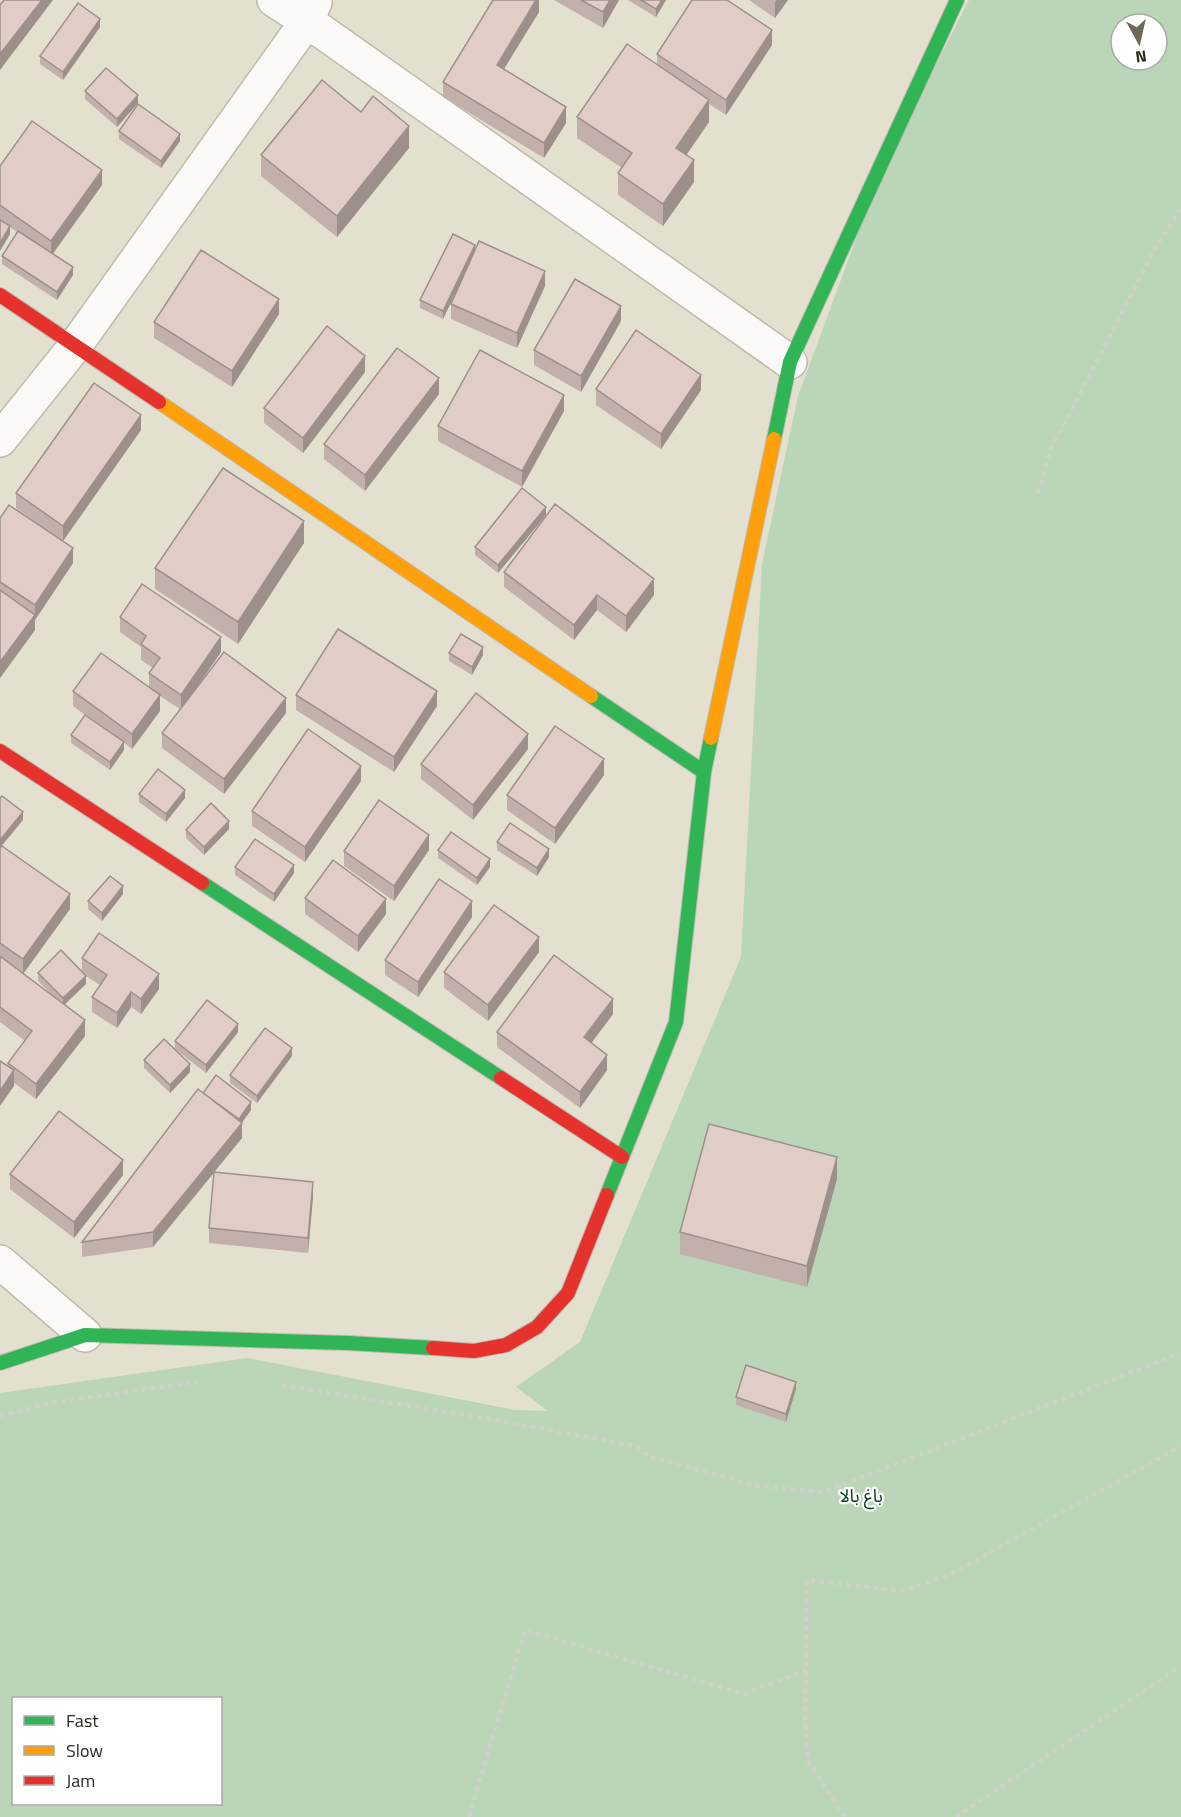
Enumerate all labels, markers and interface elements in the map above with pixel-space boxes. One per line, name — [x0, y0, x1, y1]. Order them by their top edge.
north arrow — [1109, 12, 1169, 72]
text: N — [1134, 44, 1148, 70]
park label: باغ بالا — [839, 1482, 883, 1510]
legend — [12, 1697, 222, 1805]
text: Fast — [66, 1707, 99, 1734]
text: Slow — [66, 1737, 103, 1764]
text: Jam — [66, 1767, 95, 1794]

